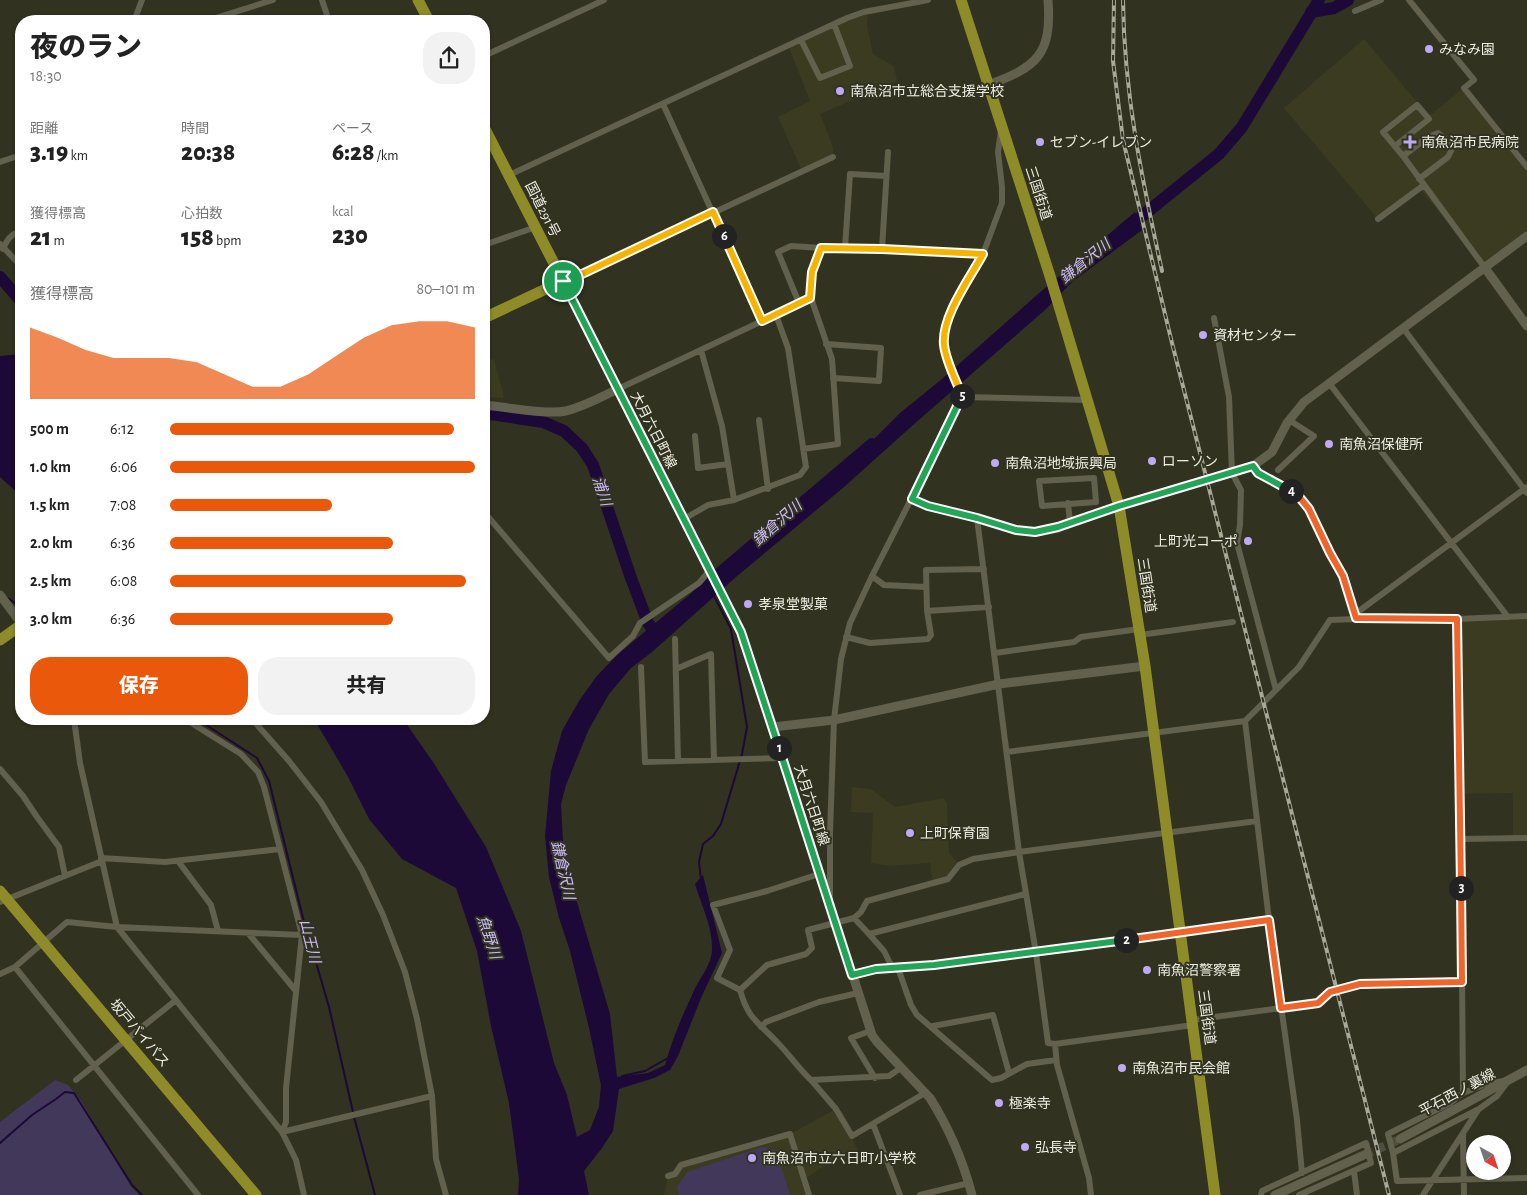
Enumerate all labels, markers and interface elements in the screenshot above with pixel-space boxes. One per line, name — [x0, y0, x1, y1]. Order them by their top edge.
button: share — [423, 32, 475, 84]
text: 夜のラン — [30, 34, 142, 62]
place label: みなみ園 — [1439, 42, 1495, 57]
marker: みなみ園 — [1423, 43, 1435, 55]
text: 18:30 — [30, 68, 62, 84]
place label: 南魚沼市立総合支援学校 — [850, 84, 1004, 99]
marker: 南魚沼市立総合支援学校 — [834, 85, 846, 97]
text: 距離 — [30, 122, 58, 136]
text: 時間 — [181, 122, 209, 136]
text: ペース — [332, 122, 373, 136]
place label: セブン-イレブン — [1050, 134, 1152, 150]
marker: 南魚沼市民病院 — [1403, 135, 1417, 149]
place label: 南魚沼市民病院 — [1421, 135, 1519, 150]
marker: セブン-イレブン — [1034, 136, 1046, 148]
text: 3.19 — [30, 140, 68, 165]
text: 20:38 — [181, 140, 235, 165]
text: 6:28 — [332, 140, 374, 165]
text: km — [68, 149, 88, 163]
text: /km — [374, 149, 398, 163]
street label: 三国街道 — [1023, 164, 1054, 222]
street label: 国道291号 — [522, 179, 563, 239]
text: kcal — [332, 205, 353, 219]
text: 獲得標高 — [30, 207, 86, 221]
text: 心拍数 — [181, 207, 223, 221]
text: 230 — [332, 223, 368, 248]
pin: 6 — [712, 224, 736, 248]
text: 21 — [30, 225, 51, 250]
text: 158 — [181, 225, 214, 250]
text: 6 — [721, 229, 728, 243]
text: m — [51, 234, 65, 248]
text: bpm — [214, 234, 241, 248]
water label: 鎌倉沢川 — [1057, 235, 1115, 286]
pin — [542, 260, 584, 302]
icon: arrive — [549, 267, 577, 295]
text: 80–101 m — [416, 281, 475, 297]
text: 獲得標高 — [30, 286, 94, 302]
place label: 資材センター — [1213, 327, 1297, 343]
marker: 資材センター — [1197, 329, 1209, 341]
pin: 5 — [950, 384, 974, 408]
street label: 大月六日町線 — [628, 389, 679, 471]
text: 5 — [959, 389, 966, 403]
text: 500 m — [30, 421, 69, 437]
text: 6:12 — [110, 421, 134, 437]
place label: 南魚沼保健所 — [1339, 436, 1423, 452]
marker: 南魚沼保健所 — [1323, 438, 1335, 450]
marker: ローソン — [1146, 455, 1158, 467]
place label: ローソン — [1162, 455, 1218, 469]
place label: 南魚沼地域振興局 — [1005, 456, 1117, 471]
marker: 南魚沼地域振興局 — [989, 457, 1001, 469]
text: 1.0 km — [30, 459, 71, 475]
text: 6:06 — [110, 459, 137, 475]
water label: 浦川 — [590, 474, 615, 510]
pin: 4 — [1278, 478, 1304, 504]
text: 4 — [1288, 484, 1295, 498]
water label: 鎌倉沢川 — [749, 496, 806, 549]
text: 1.5 km — [30, 497, 70, 513]
text: 7:08 — [110, 497, 136, 513]
place label: 上町光コーポ — [1154, 534, 1238, 549]
text: 2.0 km — [30, 535, 73, 551]
text: 6:36 — [110, 535, 135, 551]
marker: 上町光コーポ — [1242, 535, 1254, 547]
street label: 三国街道 — [1135, 556, 1158, 614]
text: 2.5 km — [30, 573, 71, 589]
text: 6:08 — [110, 573, 137, 589]
place label: 孝泉堂製菓 — [758, 596, 828, 612]
marker: 孝泉堂製菓 — [742, 598, 754, 610]
text: 3.0 km — [30, 611, 72, 627]
text: 6:36 — [110, 611, 135, 627]
button: 保存 — [30, 657, 248, 715]
button: 共有 — [258, 657, 475, 715]
pin: 1 — [766, 736, 792, 760]
text: 1 — [777, 741, 782, 755]
street label: 大月六日町線 — [791, 763, 832, 847]
place label: 上町保育園 — [920, 826, 990, 841]
marker: 上町保育園 — [904, 827, 916, 839]
water label: 鎌倉沢川 — [548, 839, 578, 903]
pin: 3 — [1448, 876, 1474, 900]
text: 3 — [1458, 881, 1465, 895]
water label: 魚野川 — [474, 913, 504, 963]
water label: 山王川 — [297, 917, 324, 967]
pin: 2 — [1114, 928, 1138, 952]
text: 2 — [1123, 933, 1130, 947]
place label: 南魚沼警察署 — [1157, 963, 1241, 978]
marker: 南魚沼警察署 — [1141, 964, 1153, 976]
street label: 三国街道 — [1195, 988, 1218, 1046]
street label: 坂戸バイパス — [107, 996, 172, 1070]
place label: 南魚沼市民会館 — [1132, 1061, 1230, 1076]
marker: 南魚沼市民会館 — [1116, 1062, 1128, 1074]
street label: 平石西ノ裏線 — [1417, 1066, 1498, 1119]
place label: 極楽寺 — [1009, 1096, 1051, 1111]
marker: 極楽寺 — [993, 1097, 1005, 1109]
north arrow — [1466, 1135, 1511, 1180]
map controls — [1466, 1135, 1511, 1180]
place label: 弘長寺 — [1035, 1140, 1077, 1155]
marker: 弘長寺 — [1019, 1141, 1031, 1153]
place label: 南魚沼市立六日町小学校 — [762, 1151, 916, 1166]
marker: 南魚沼市立六日町小学校 — [746, 1152, 758, 1164]

